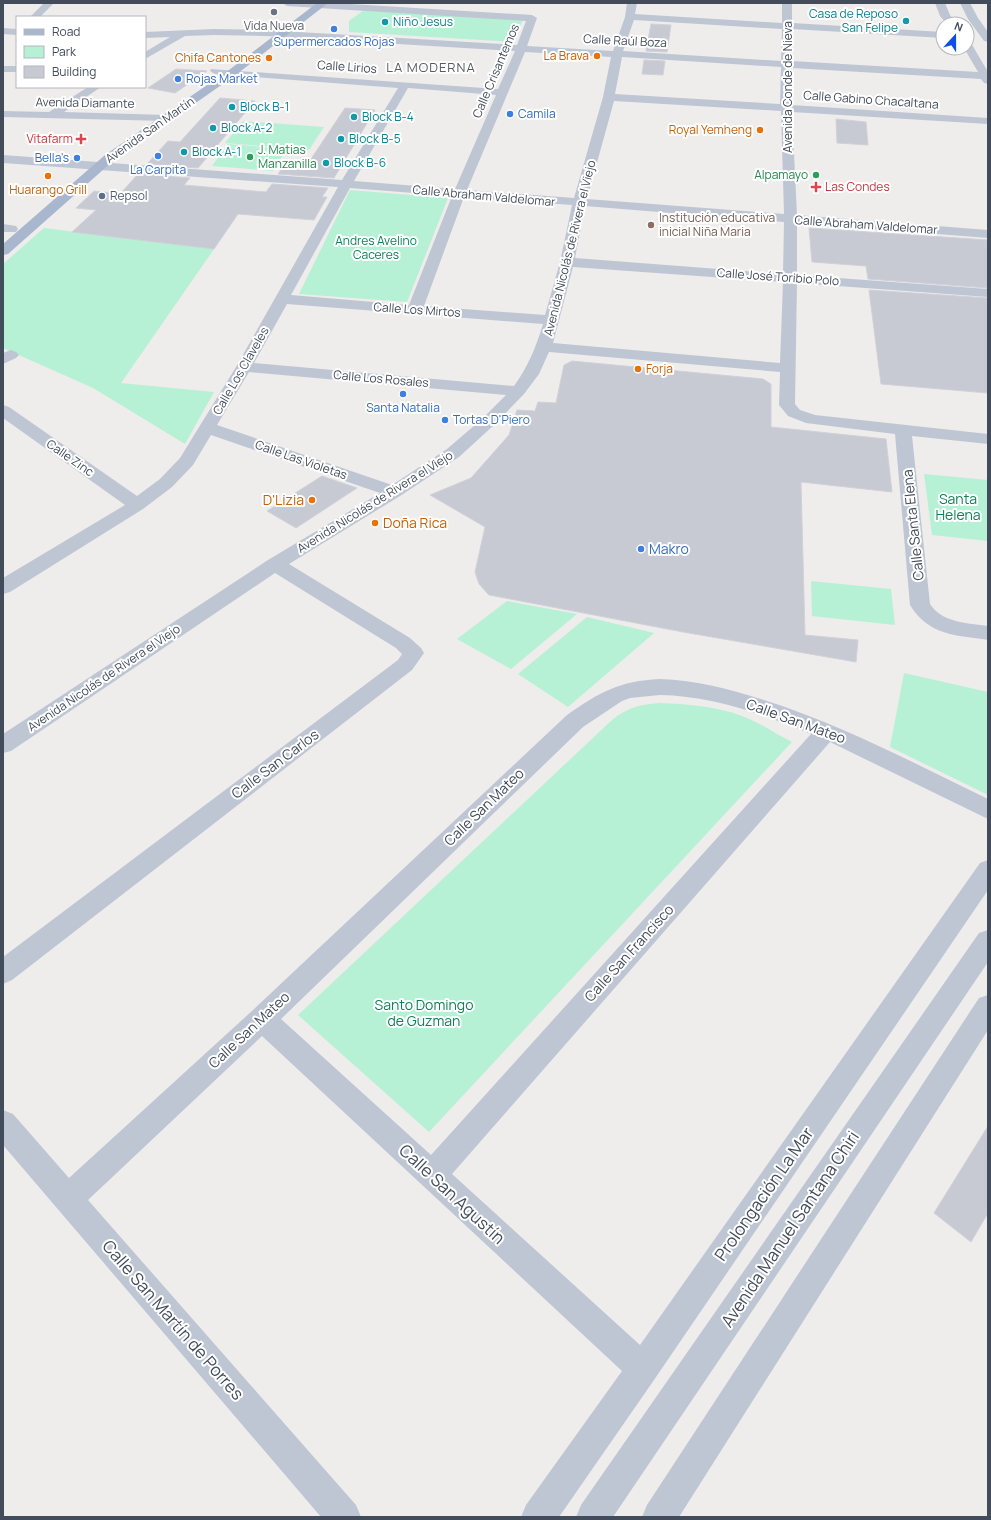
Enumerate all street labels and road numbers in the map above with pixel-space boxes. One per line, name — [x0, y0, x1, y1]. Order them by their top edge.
street label: Calle Crisantemos — [468, 21, 523, 121]
street label: Avenida Conde de Nieva — [779, 21, 796, 153]
street label: Calle Raúl Boza — [583, 30, 667, 51]
street label: Calle Lirios — [317, 56, 377, 77]
street label: Calle Gabino Chacaltana — [803, 86, 939, 113]
street label: Avenida San Martín — [102, 92, 198, 167]
street label: Avenida Diamante — [35, 93, 135, 112]
street label: Avenida Nicolás de Rivera el Viejo — [539, 158, 600, 338]
street label: Calle Abraham Valdelomar — [412, 181, 557, 210]
street label: Calle Abraham Valdelomar — [794, 211, 939, 238]
street label: Calle José Toribio Polo — [716, 264, 840, 289]
street label: Calle Los Mirtos — [373, 298, 461, 321]
street label: Calle Los Claveles — [208, 324, 273, 418]
street label: Calle Los Rosales — [333, 366, 430, 391]
street label: Calle Zinc — [43, 435, 98, 480]
street label: Calle Las Violetas — [253, 436, 349, 483]
street label: Avenida Nicolás de Rivera el Viejo — [294, 446, 456, 557]
street label: Calle Santa Elena — [897, 469, 928, 582]
street label: Avenida Nicolás de Rivera el Viejo — [24, 620, 183, 735]
street label: Calle San Mateo — [744, 694, 848, 747]
street label: Calle San Carlos — [227, 725, 322, 803]
street label: Calle San Mateo — [440, 764, 528, 850]
street label: Calle San Francisco — [580, 900, 677, 1005]
street label: Calle San Mateo — [204, 987, 293, 1072]
street label: Prolongación La Mar — [709, 1122, 818, 1265]
street label: Avenida Manuel Santana Chiri — [715, 1126, 864, 1331]
street label: Calle San Agustín — [394, 1138, 510, 1249]
street label: Calle San Martín de Porres — [97, 1235, 249, 1405]

